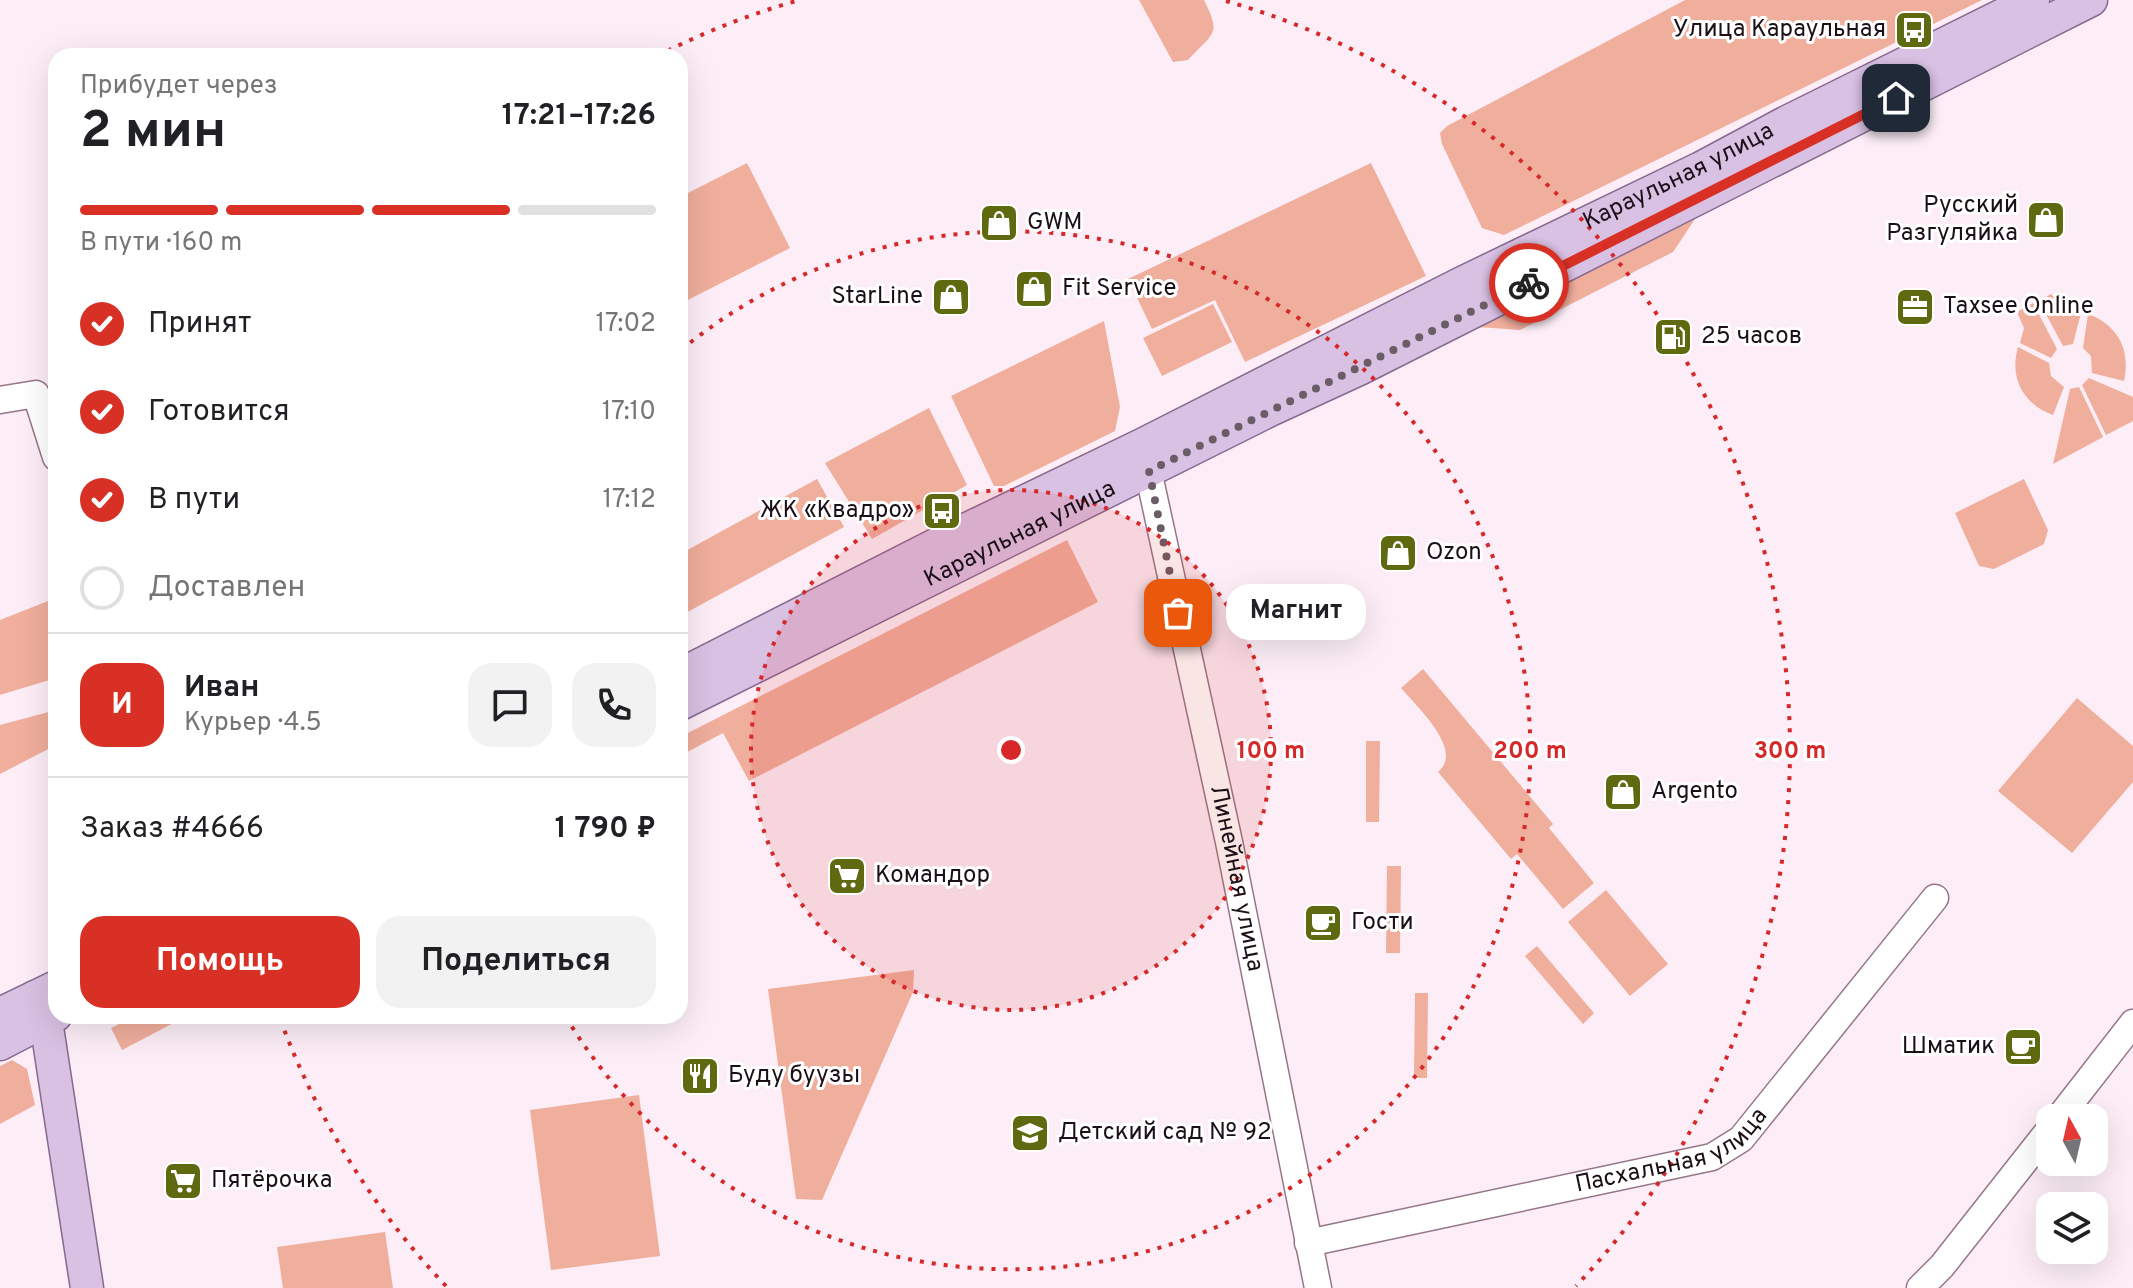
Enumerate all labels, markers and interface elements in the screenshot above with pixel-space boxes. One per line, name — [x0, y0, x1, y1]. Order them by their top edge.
bus stop icon: Улица Караульная — [1893, 9, 1935, 51]
place label: Улица Караульная — [1673, 15, 1886, 45]
pin — [1862, 64, 1930, 132]
text: Прибудет через — [80, 70, 278, 103]
icon: home — [1874, 76, 1918, 120]
text: 17:21–17:26 — [502, 98, 656, 135]
text: 2 мин — [80, 100, 226, 166]
street label: Караульная улица — [1578, 117, 1779, 237]
place label: Русский Разгуляйка — [1886, 191, 2018, 249]
shop icon: Русский Разгуляйка — [2025, 199, 2067, 241]
shop icon: GWM — [978, 202, 1020, 244]
place label: GWM — [1027, 208, 1083, 238]
text: В пути · 160 m — [80, 227, 242, 260]
courier — [1489, 243, 1569, 323]
icon: bike — [1507, 261, 1551, 305]
shop icon: Fit Service — [1013, 268, 1055, 310]
place label: Fit Service — [1062, 274, 1176, 304]
shop icon: StarLine — [930, 276, 972, 318]
place label: StarLine — [831, 282, 923, 312]
office icon: Taxsee Online — [1894, 286, 1936, 328]
place label: Taxsee Online — [1943, 292, 2094, 322]
icon: check — [80, 302, 124, 346]
text: Принят — [148, 306, 252, 343]
text: 17:02 — [595, 308, 656, 341]
fuel station icon: 25 часов — [1652, 316, 1694, 358]
place label: 25 часов — [1701, 322, 1802, 352]
icon: check — [80, 390, 124, 434]
text: Готовится — [148, 394, 290, 431]
text: 17:10 — [602, 396, 656, 429]
street label: Караульная улица — [920, 474, 1121, 595]
icon: check — [80, 478, 124, 522]
text: В пути — [148, 482, 240, 519]
text: 17:12 — [602, 484, 656, 517]
bus stop icon: ЖК «Квадро» — [921, 490, 963, 532]
place label: ЖК «Квадро» — [760, 496, 914, 526]
shop icon: Ozon — [1377, 532, 1419, 574]
place label: Ozon — [1426, 538, 1482, 568]
text: Доставлен — [148, 570, 305, 607]
pin — [1144, 579, 1212, 647]
callout: Магнит — [1226, 585, 1366, 641]
icon: bag — [1156, 591, 1200, 635]
text: Магнит — [1250, 595, 1342, 628]
button: chat — [468, 663, 552, 747]
button: phone — [572, 663, 656, 747]
text: Иван — [184, 670, 259, 707]
text: И — [111, 687, 133, 724]
text: Курьер · 4.5 — [184, 707, 322, 740]
centre of rings — [997, 736, 1025, 764]
text: 100 m — [1237, 737, 1305, 767]
text: 200 m — [1493, 737, 1567, 767]
text: 300 m — [1754, 737, 1826, 767]
shop icon: Argento — [1602, 771, 1644, 813]
place label: Argento — [1651, 777, 1738, 807]
street label: Линейная улица — [1202, 782, 1269, 974]
text: Заказ #4666 — [80, 811, 264, 848]
text: 1 790 ₽ — [555, 811, 656, 848]
supermarket icon: Командор — [826, 855, 868, 897]
place label: Командор — [875, 861, 990, 891]
cafe icon: Гости — [1302, 902, 1344, 944]
place label: Гости — [1351, 908, 1414, 938]
button: Помощь — [80, 916, 360, 1008]
button: Поделиться — [376, 916, 656, 1008]
cafe icon: Шматик — [2002, 1026, 2044, 1068]
place label: Шматик — [1902, 1032, 1995, 1062]
restaurant icon: Буду буузы — [679, 1055, 721, 1097]
place label: Буду буузы — [728, 1061, 860, 1091]
street label: Пасхальная улица — [1573, 1102, 1775, 1201]
north arrow — [2036, 1104, 2108, 1176]
map controls — [2036, 1104, 2108, 1264]
school or university icon: Детский сад № 92 — [1009, 1112, 1051, 1154]
place label: Детский сад № 92 — [1058, 1118, 1272, 1148]
supermarket icon: Пятёрочка — [162, 1160, 204, 1202]
place label: Пятёрочка — [211, 1166, 332, 1196]
button: layers — [2036, 1192, 2108, 1264]

